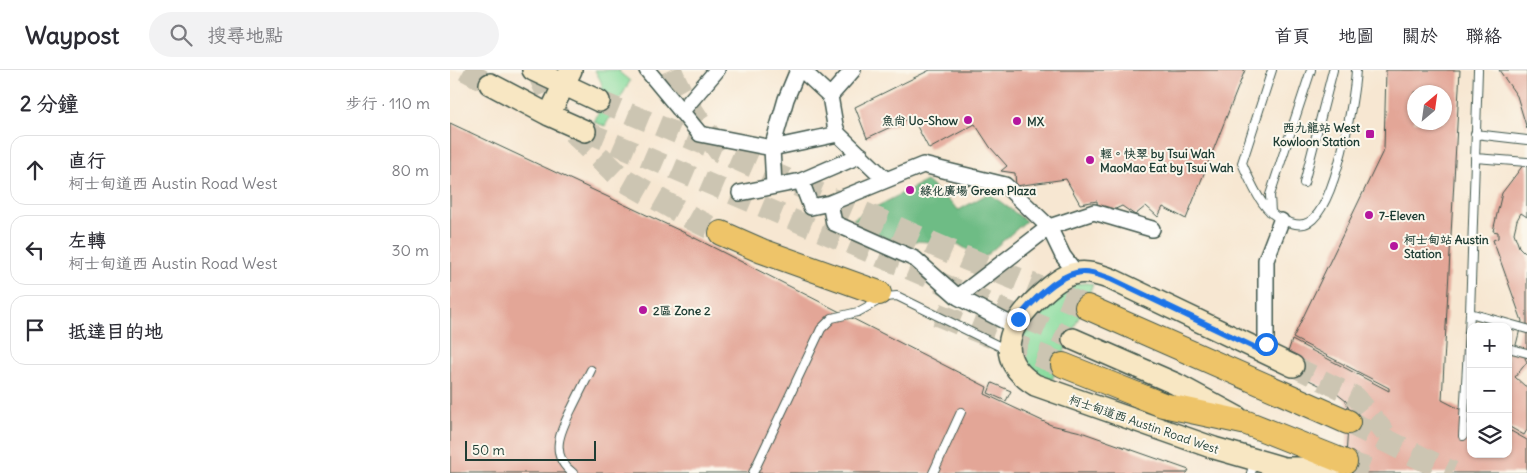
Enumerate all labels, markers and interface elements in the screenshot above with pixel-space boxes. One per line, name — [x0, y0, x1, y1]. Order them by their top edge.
search box — [149, 12, 499, 57]
text: Waypost — [25, 20, 119, 50]
icon: search — [167, 21, 195, 49]
text: 搜尋地點 — [207, 23, 283, 47]
text: 首頁 — [1274, 24, 1310, 47]
text: 地圖 — [1338, 24, 1374, 47]
text: 關於 — [1402, 24, 1438, 47]
text: 聯絡 — [1466, 24, 1502, 47]
north arrow — [1407, 85, 1452, 130]
text: 2 分鐘 — [20, 90, 79, 117]
text: 步行 · 110 m — [346, 93, 430, 113]
place label: 魚尚 Uo-Show — [882, 113, 959, 128]
marker: 魚尚 Uo-Show — [962, 114, 974, 126]
place label: MX — [1027, 114, 1045, 129]
marker: MX — [1011, 115, 1023, 127]
place label: 西九龍站 West Kowloon Station — [1273, 120, 1361, 149]
marker: 西九龍站 West Kowloon Station — [1364, 128, 1376, 140]
place label: 輕。快翠 by Tsui Wah MaoMao Eat by Tsui Wah — [1100, 146, 1234, 176]
text: 直行 — [68, 148, 106, 172]
marker: 輕。快翠 by Tsui Wah MaoMao Eat by Tsui Wah — [1084, 154, 1096, 166]
icon: ahead — [21, 156, 49, 184]
text: 80 m — [391, 160, 429, 180]
text: 柯士甸道西 Austin Road West — [68, 173, 277, 193]
place label: 綠化廣場 Green Plaza — [920, 183, 1036, 198]
marker: 綠化廣場 Green Plaza — [904, 184, 916, 196]
place label: 7-Eleven — [1379, 208, 1425, 223]
marker: 7-Eleven — [1363, 209, 1375, 221]
text: 左轉 — [68, 228, 106, 252]
place label: 柯士甸站 Austin Station — [1404, 232, 1489, 261]
icon: left — [21, 236, 49, 264]
text: 30 m — [392, 240, 429, 260]
marker: 柯士甸站 Austin Station — [1388, 240, 1400, 252]
text: 柯士甸道西 Austin Road West — [68, 253, 277, 273]
place label: 2區 Zone 2 — [653, 303, 711, 318]
marker: 2區 Zone 2 — [637, 304, 649, 316]
route end — [1007, 308, 1030, 331]
icon: arrive — [21, 316, 49, 344]
text: 抵達目的地 — [68, 319, 163, 343]
map controls — [1467, 323, 1512, 458]
button: + — [1467, 323, 1512, 368]
route start — [1255, 333, 1278, 356]
button: − — [1467, 368, 1512, 413]
street label: 柯士甸道西 Austin Road West — [1067, 391, 1221, 457]
button: layers — [1467, 413, 1512, 458]
scale bar — [465, 438, 596, 461]
text: 50 m — [472, 441, 505, 459]

